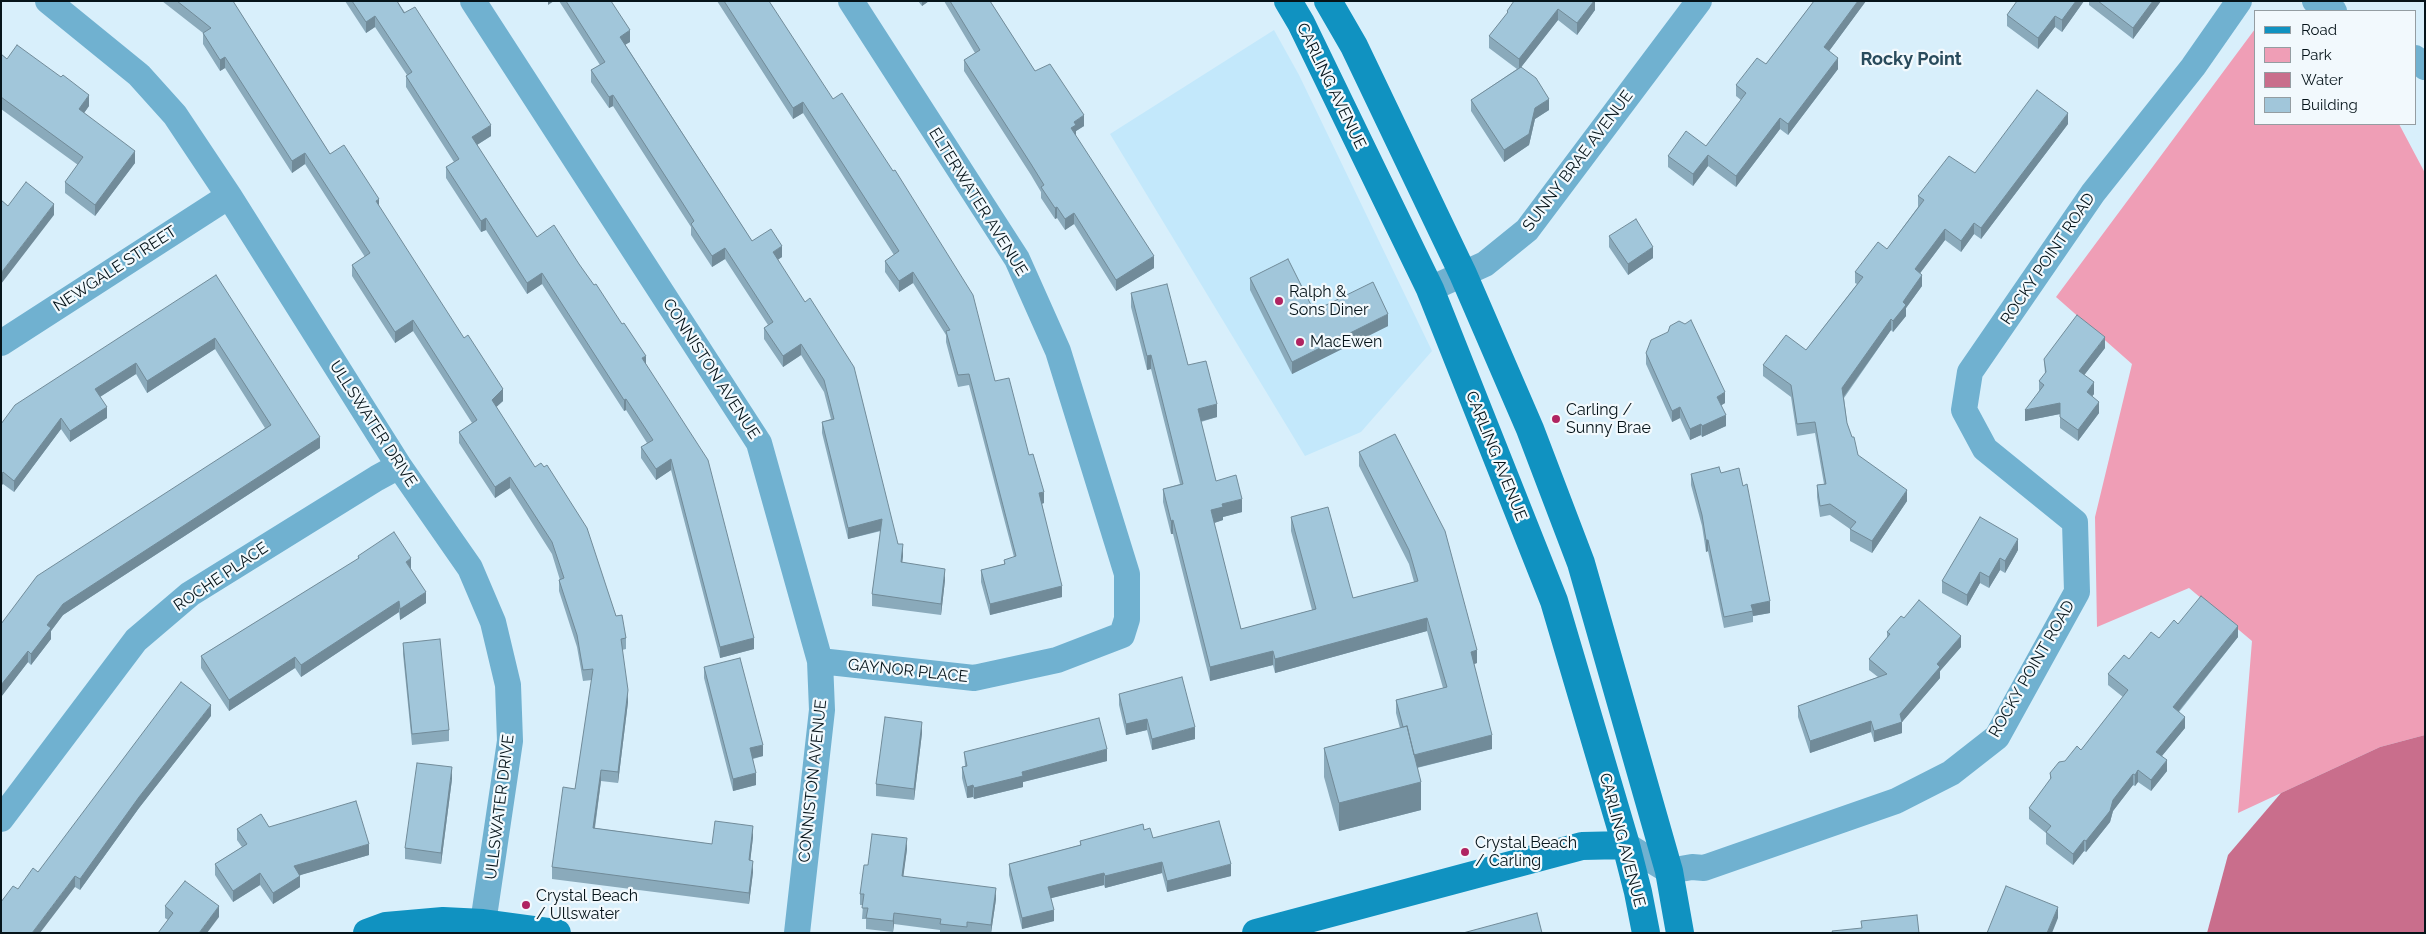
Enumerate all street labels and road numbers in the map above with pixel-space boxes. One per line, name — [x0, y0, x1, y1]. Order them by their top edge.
street label: CARLING AVENUE — [1292, 20, 1370, 152]
street label: SUNNY BRAE AVENUE — [1519, 87, 1637, 235]
street label: ELTERWATER AVENUE — [925, 124, 1031, 280]
street label: ROCKY POINT ROAD — [1997, 190, 2099, 328]
street label: NEWGALE STREET — [50, 222, 180, 316]
street label: CONNISTON AVENUE — [658, 295, 764, 443]
street label: ULLSWATER DRIVE — [325, 357, 421, 491]
street label: CARLING AVENUE — [1461, 388, 1531, 524]
street label: ROCHE PLACE — [170, 538, 272, 616]
street label: ROCKY POINT ROAD — [1985, 597, 2079, 741]
street label: GAYNOR PLACE — [847, 655, 969, 687]
street label: CONNISTON AVENUE — [795, 699, 831, 863]
street label: ULLSWATER DRIVE — [482, 733, 518, 881]
street label: CARLING AVENUE — [1595, 771, 1649, 909]

